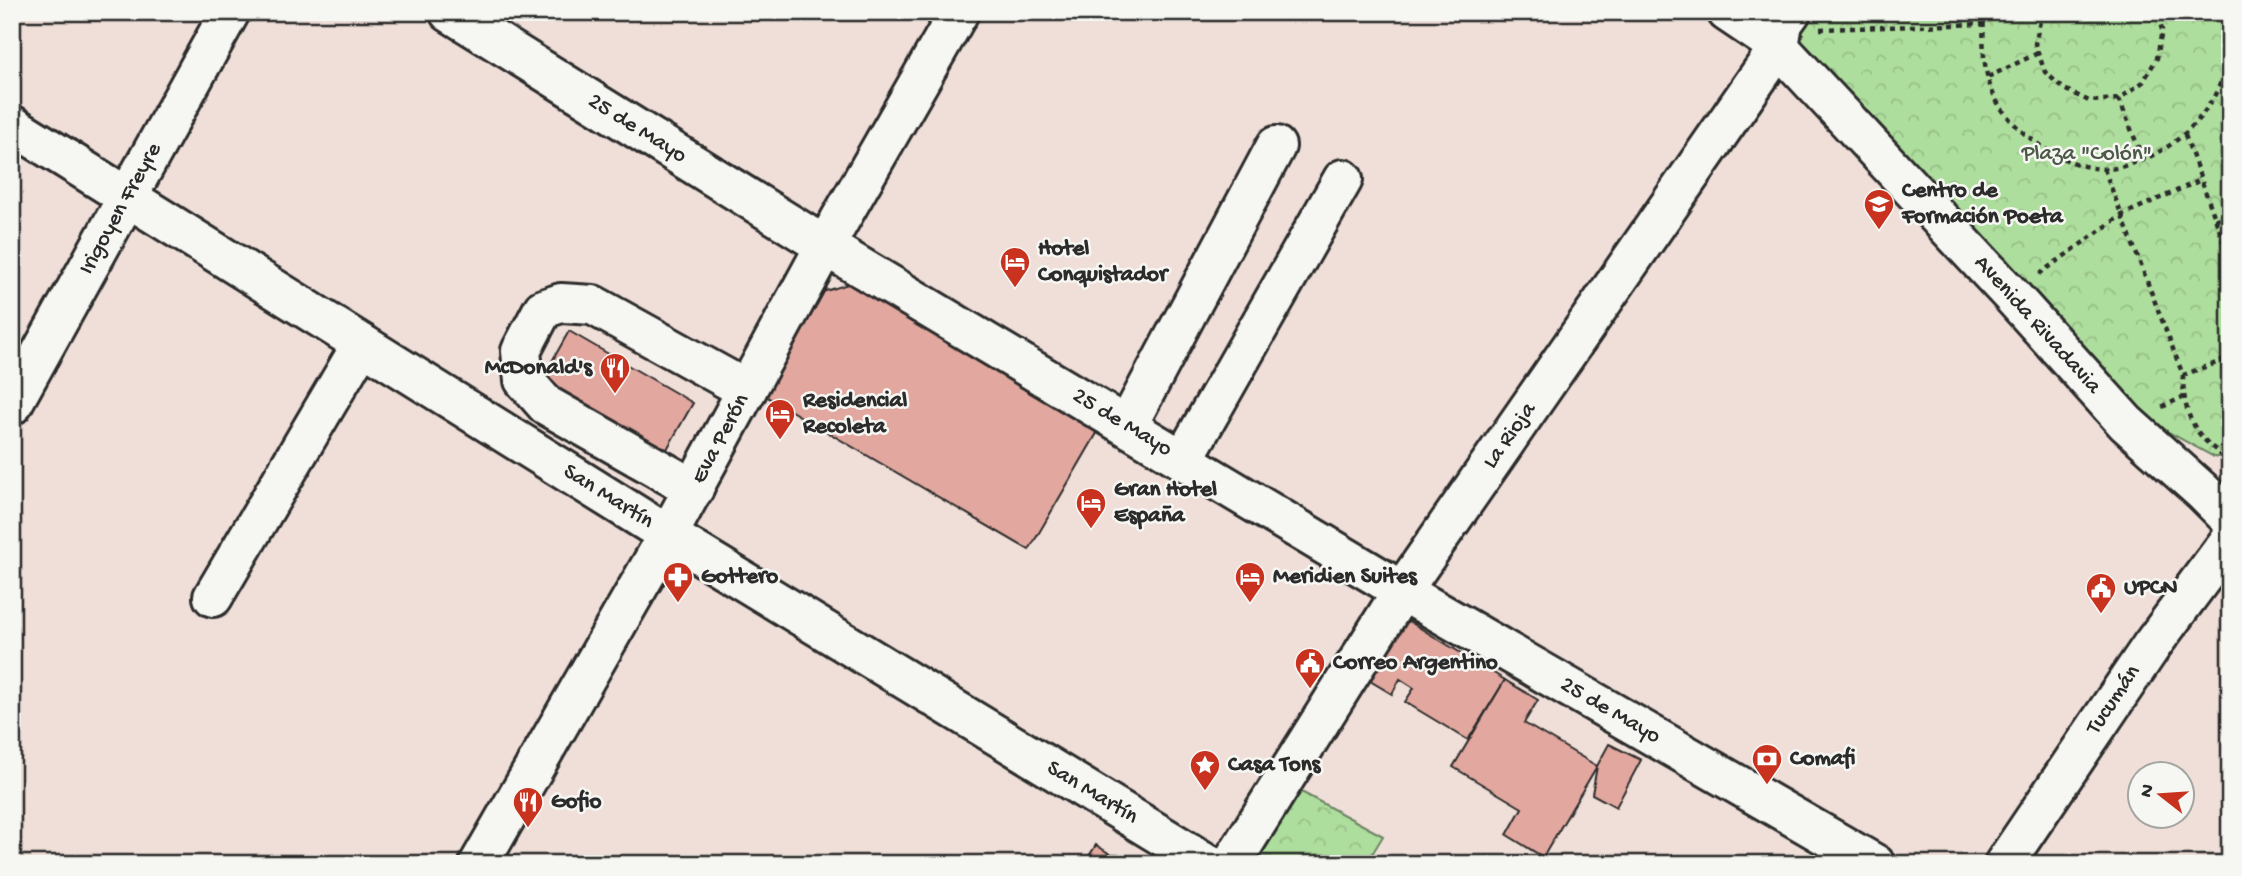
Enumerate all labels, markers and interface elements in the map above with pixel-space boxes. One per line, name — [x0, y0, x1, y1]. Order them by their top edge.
street label: 25 de Mayo — [583, 88, 692, 170]
street label: Irigoyen Freyre — [74, 137, 169, 280]
park label: Plaza "Colón" — [2021, 141, 2152, 168]
place label: Centro de Formación Poeta — [1901, 178, 2064, 231]
school or university icon: Centro de Formación Poeta — [1862, 187, 1896, 231]
place label: Hotel Conquistador — [1038, 236, 1170, 289]
hotel icon: Hotel Conquistador — [998, 245, 1032, 289]
street label: Avenida Rivadavia — [1968, 250, 2107, 401]
restaurant icon: McDonald's — [598, 351, 632, 395]
place label: McDonald's — [485, 355, 594, 382]
street label: 25 de Mayo — [1067, 383, 1177, 463]
place label: Residencial Recoleta — [802, 388, 907, 441]
street label: Eva Perón — [686, 389, 756, 489]
hotel icon: Residencial Recoleta — [763, 397, 797, 441]
street label: La Rioja — [1477, 397, 1543, 474]
street label: San Martín — [558, 459, 658, 536]
place label: Gran Hotel España — [1114, 477, 1217, 530]
hotel icon: Gran Hotel España — [1074, 486, 1108, 530]
pharmacy icon: Gottero — [661, 560, 695, 604]
hotel icon: Meridien Suites — [1233, 560, 1267, 604]
place label: Gottero — [701, 564, 778, 591]
place label: Meridien Suites — [1273, 564, 1418, 591]
public building icon: UPCN — [2084, 571, 2118, 615]
place label: UPCN — [2124, 575, 2177, 602]
public building icon: Correo Argentino — [1293, 646, 1327, 690]
place label: Correo Argentino — [1333, 650, 1498, 677]
street label: Tucumán — [2080, 660, 2147, 742]
street label: 25 de Mayo — [1555, 671, 1665, 751]
bank icon: Comafi — [1750, 742, 1784, 786]
place label: Comafi — [1790, 746, 1856, 773]
place icon: Casa Tons — [1188, 748, 1222, 792]
place label: Casa Tons — [1228, 752, 1322, 779]
street label: San Martín — [1041, 755, 1143, 831]
north arrow — [2126, 760, 2196, 830]
text: N — [2135, 782, 2161, 800]
restaurant icon: Gofio — [511, 785, 545, 829]
place label: Gofio — [551, 789, 601, 816]

